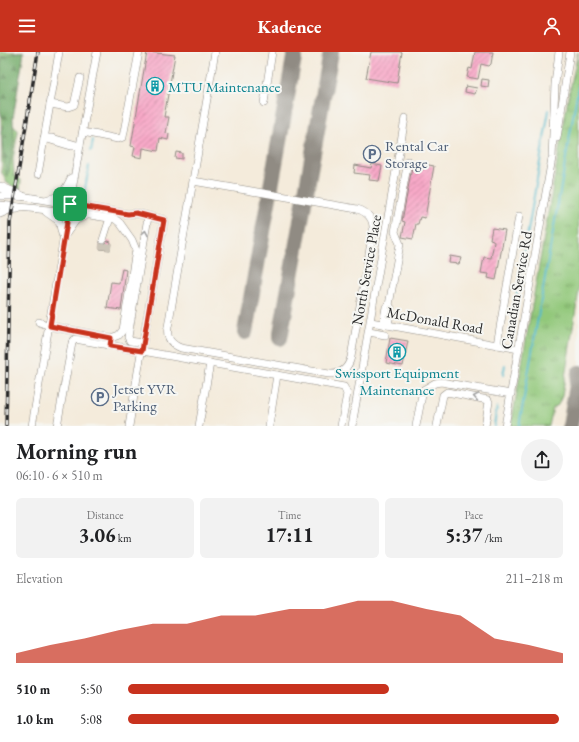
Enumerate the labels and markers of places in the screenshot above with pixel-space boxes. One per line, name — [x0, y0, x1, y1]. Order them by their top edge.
building icon: MTU Maintenance — [145, 76, 165, 96]
place label: MTU Maintenance — [168, 77, 281, 96]
place label: Rental Car Storage — [385, 136, 448, 172]
parking icon: Rental Car Storage — [362, 144, 382, 164]
pin — [53, 187, 87, 221]
building icon: Swissport Equipment Maintenance — [387, 342, 407, 362]
place label: Swissport Equipment Maintenance — [335, 363, 459, 399]
place label: Jetset YVR Parking — [111, 379, 177, 415]
parking icon: Jetset YVR Parking — [90, 387, 110, 407]

